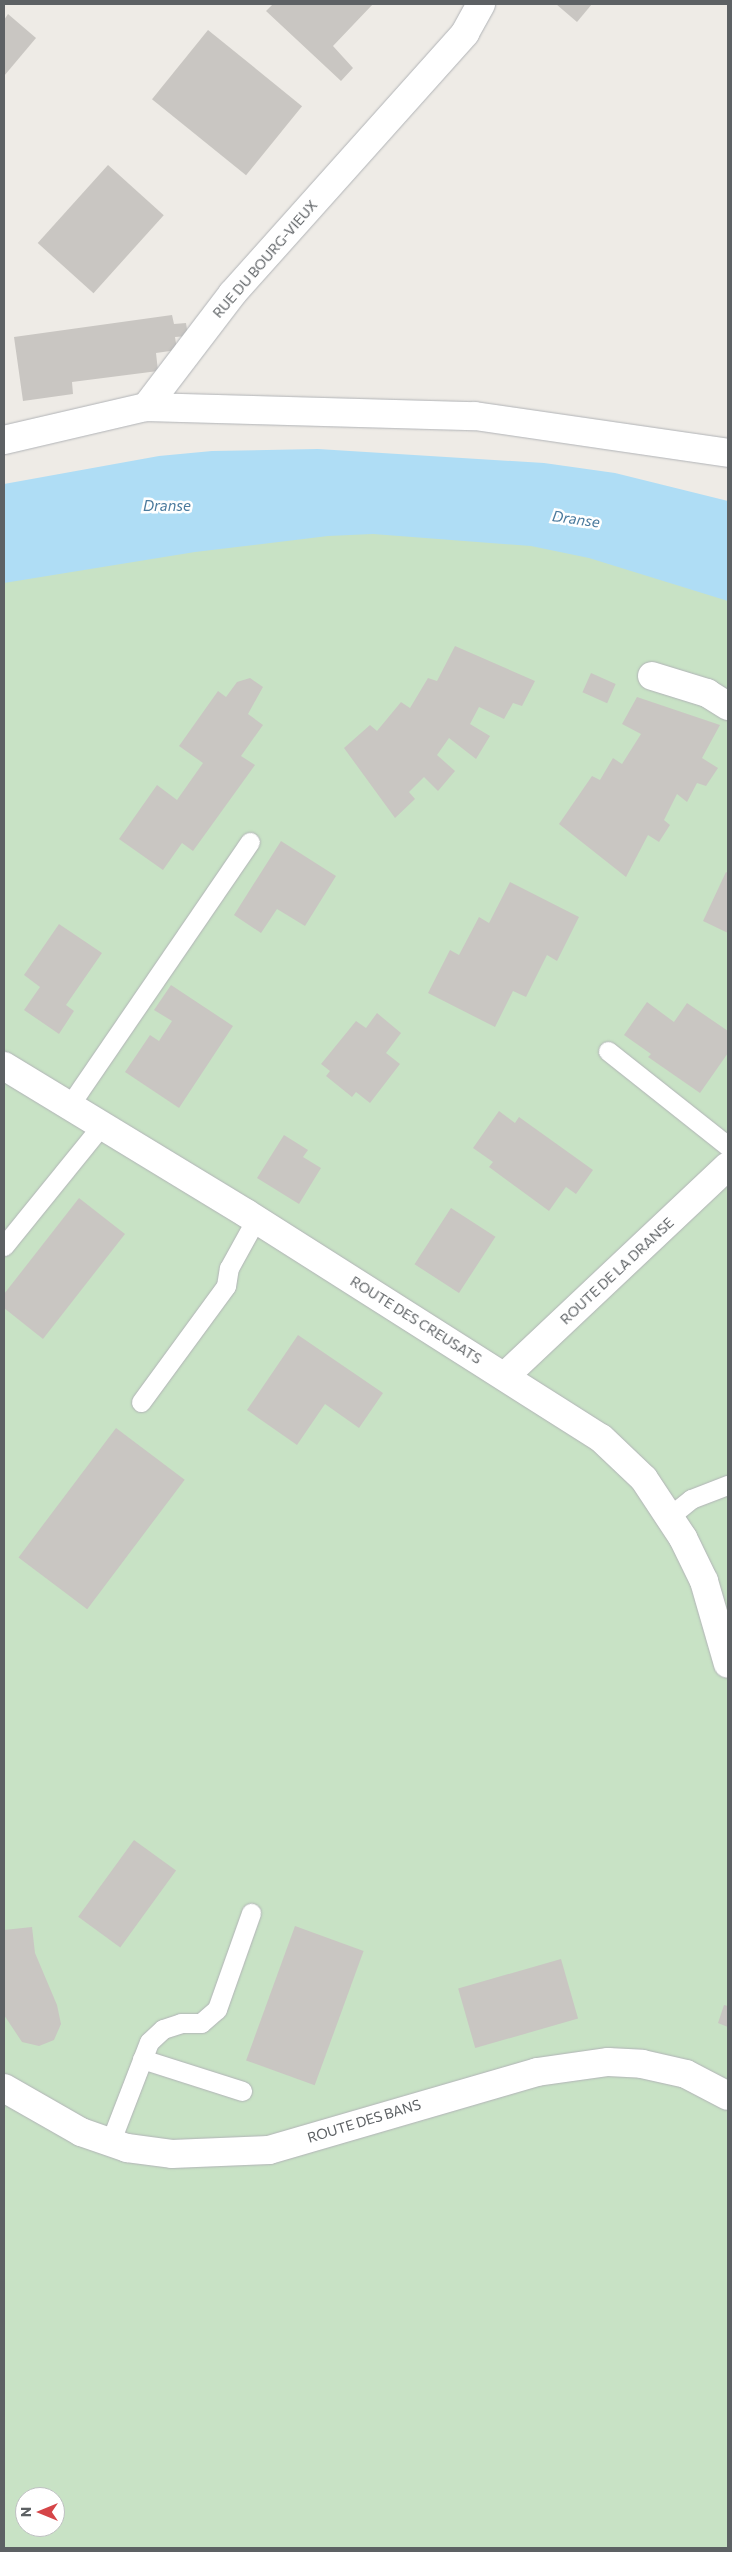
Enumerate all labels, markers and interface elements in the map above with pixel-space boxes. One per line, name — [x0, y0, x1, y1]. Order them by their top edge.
street label: RUE DU BOURG-VIEUX — [209, 197, 321, 321]
water label: Dranse — [143, 497, 191, 515]
water label: Dranse — [551, 507, 601, 531]
street label: ROUTE DE LA DRANSE — [557, 1214, 677, 1328]
street label: ROUTE DES CREUSATS — [347, 1273, 485, 1367]
street label: ROUTE DES BANS — [305, 2096, 423, 2146]
north arrow — [15, 2487, 65, 2537]
text: N — [17, 2507, 34, 2517]

